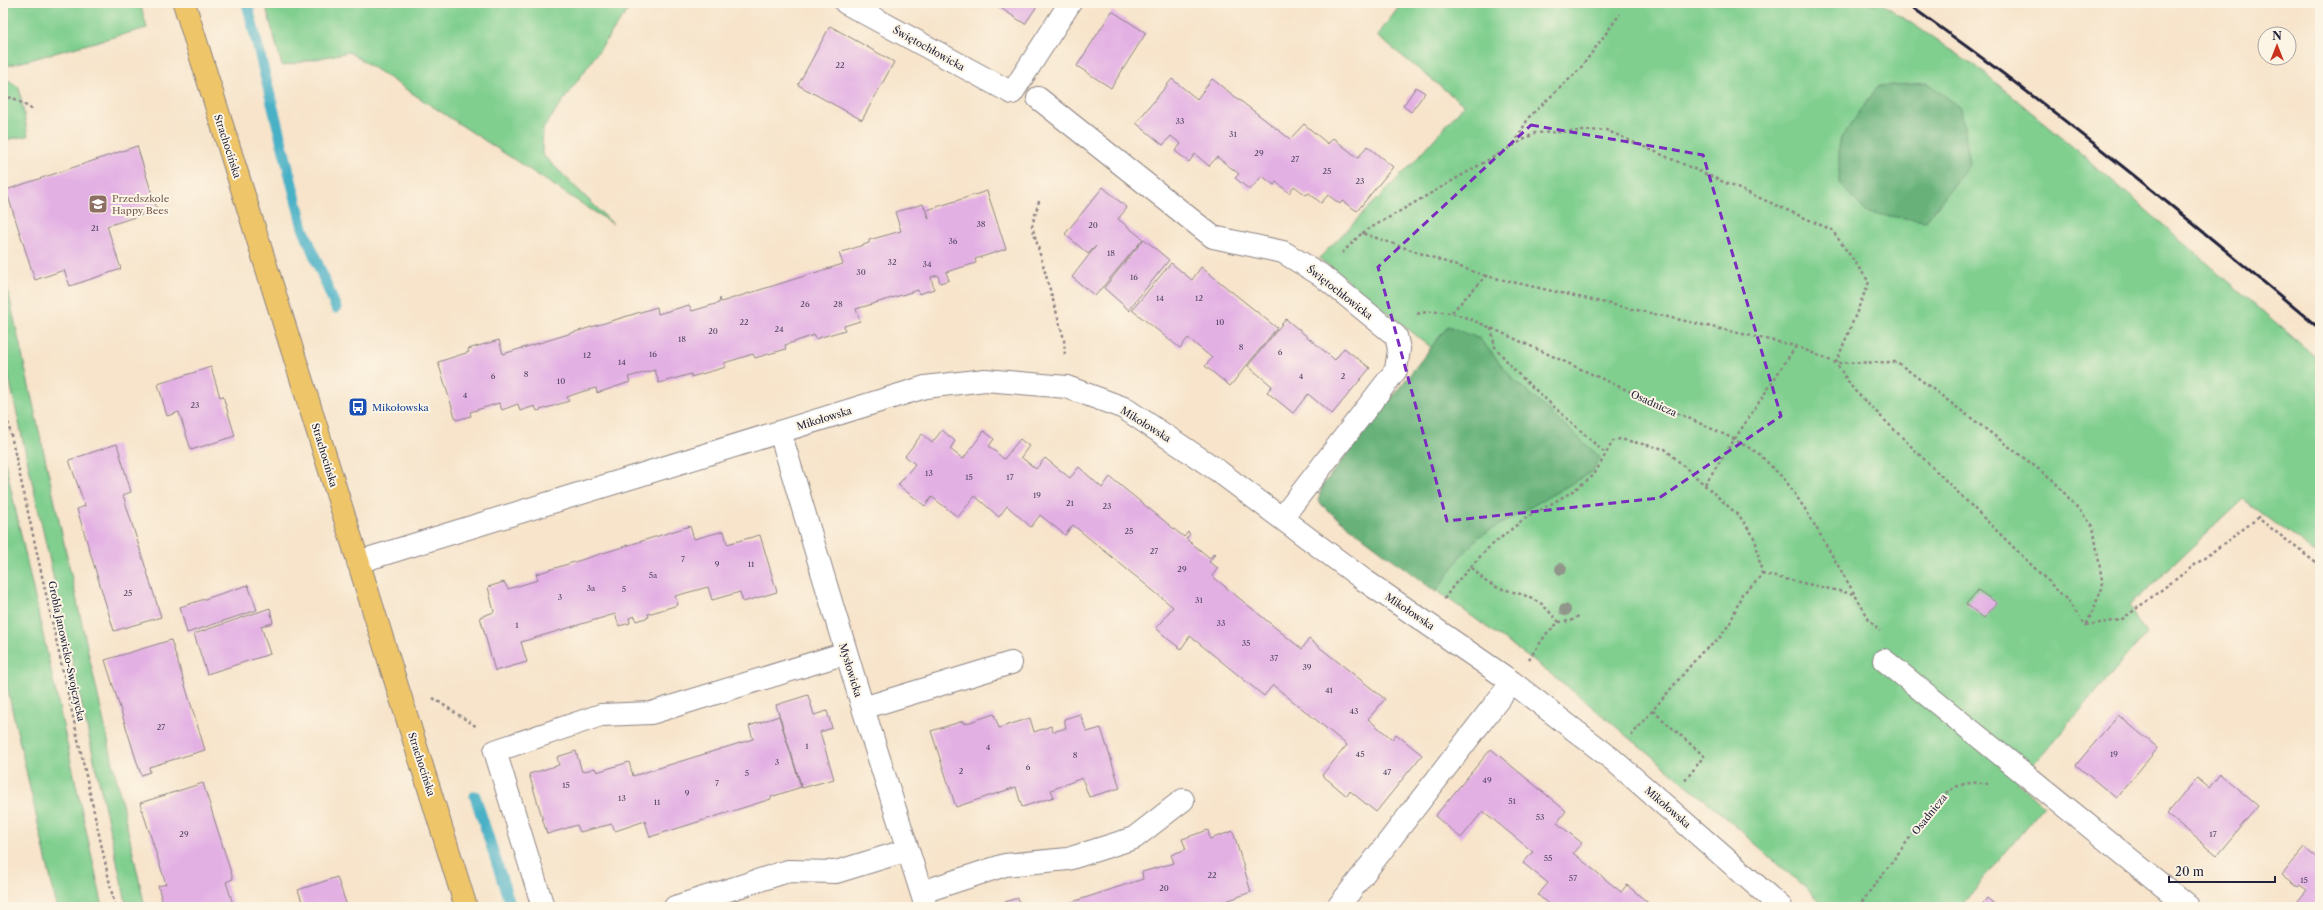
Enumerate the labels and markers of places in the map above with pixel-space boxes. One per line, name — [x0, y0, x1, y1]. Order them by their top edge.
place label: Przedszkole Happy Bees — [112, 192, 170, 217]
school or university icon: Przedszkole Happy Bees — [87, 193, 109, 215]
bus stop icon: Mikołowska — [347, 396, 369, 418]
place label: Mikołowska — [372, 401, 430, 414]

